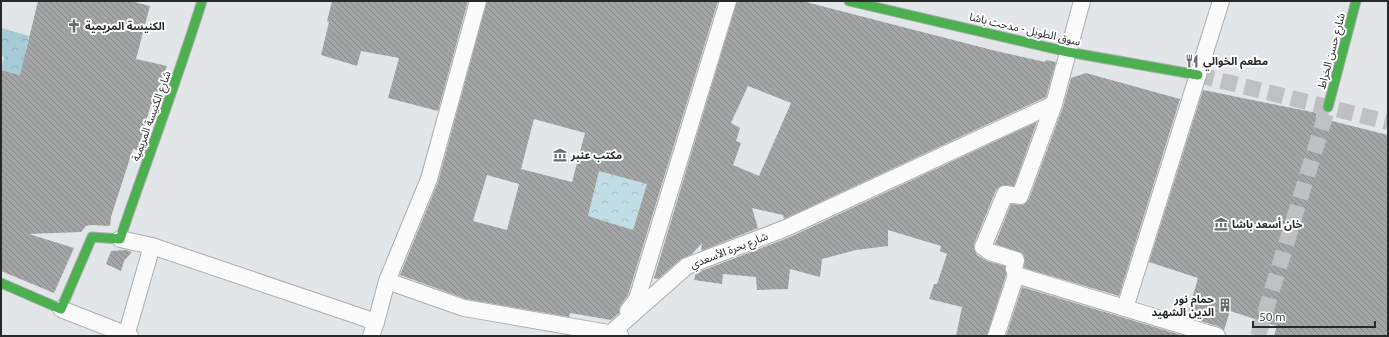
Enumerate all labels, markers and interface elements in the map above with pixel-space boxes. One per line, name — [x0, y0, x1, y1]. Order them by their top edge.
street label: سوق الطويل - مدحت باشا — [968, 10, 1082, 49]
street label: شارع حسن الخراط — [1315, 11, 1349, 91]
church icon: الكنيسة المريمية — [66, 18, 82, 34]
place label: الكنيسة المريمية — [85, 20, 165, 33]
restaurant icon: مطعم الخوالي — [1184, 53, 1200, 69]
place label: مطعم الخوالي — [1203, 55, 1268, 71]
street label: شارع الكنيسة المريمية — [129, 69, 175, 163]
museum icon: مكتب عنبر — [552, 147, 568, 163]
place label: مكتب عنبر — [570, 149, 622, 162]
museum icon: خان أسعد باشا — [1213, 216, 1229, 232]
place label: خان أسعد باشا — [1232, 217, 1303, 231]
street label: شارع بحرة الأسعدي — [688, 229, 771, 274]
place label: حمام نور الدين الشهيد — [1151, 293, 1214, 319]
building icon: حمام نور الدين الشهيد — [1217, 297, 1233, 313]
scale bar — [1253, 303, 1375, 329]
text: 50 m — [1259, 310, 1286, 323]

